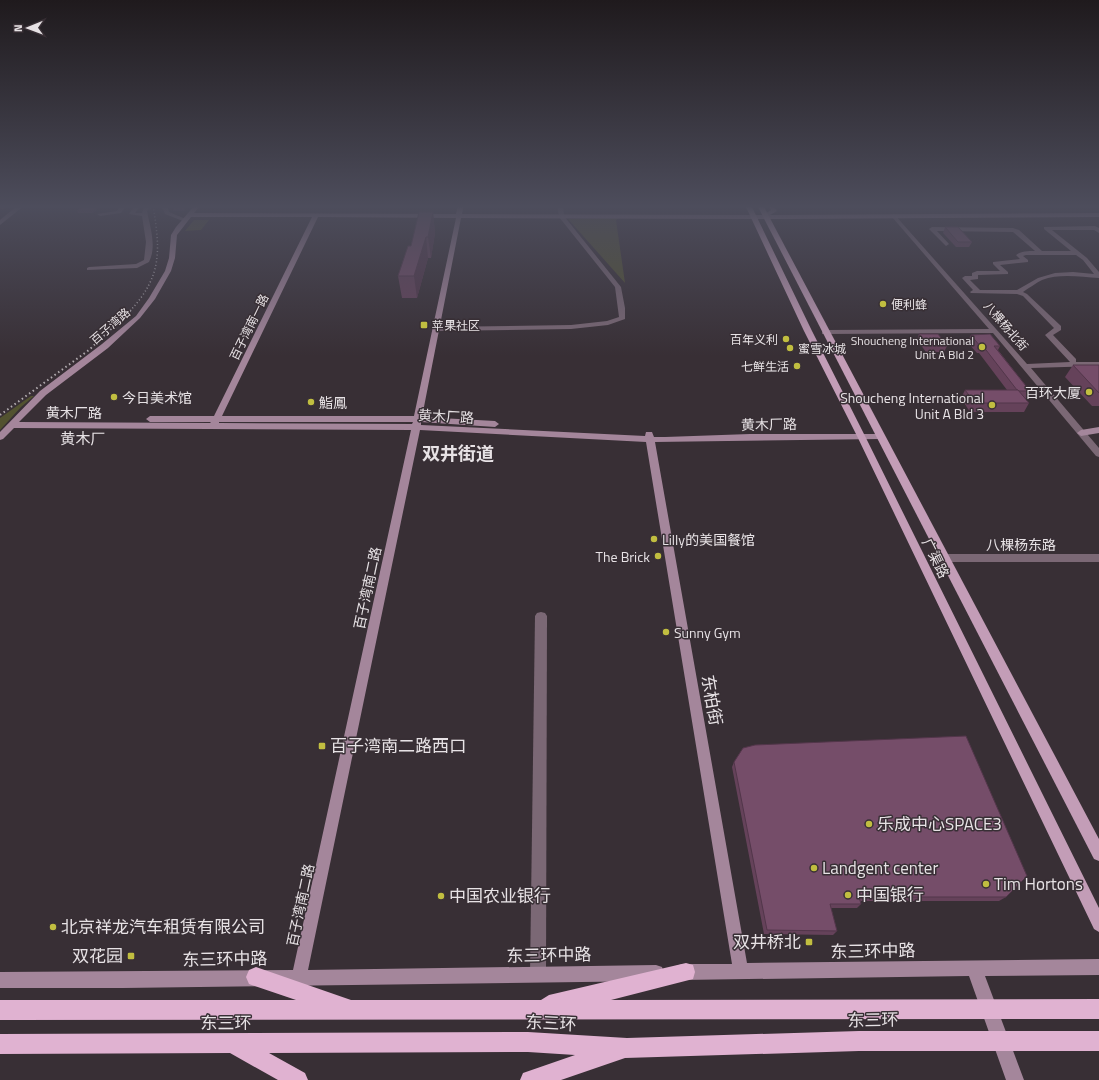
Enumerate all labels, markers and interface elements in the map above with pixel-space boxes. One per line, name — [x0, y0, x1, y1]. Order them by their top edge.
north arrow — [8, 8, 48, 48]
text: N — [10, 24, 26, 32]
street label: 百子湾南一路 — [225, 290, 273, 364]
place label: 便利蜂 — [891, 295, 927, 314]
street label: 八棵杨北街 — [979, 297, 1033, 355]
marker: 便利蜂 — [878, 299, 888, 309]
street label: 百子湾路 — [86, 303, 134, 349]
place label: 苹果社区 — [432, 316, 480, 335]
marker: 苹果社区 — [419, 320, 429, 330]
place label: 百年义利 — [730, 330, 778, 349]
place label: Shoucheng International Unit A Bld 2 — [851, 331, 974, 364]
marker: 百年义利 — [781, 334, 791, 344]
place label: 蜜雪冰城 — [798, 339, 846, 358]
marker: Shoucheng International Unit A Bld 2 — [977, 342, 987, 352]
marker: 蜜雪冰城 — [785, 343, 795, 353]
place label: 七鲜生活 — [741, 357, 789, 376]
marker: 七鲜生活 — [792, 361, 802, 371]
place label: 百环大厦 — [1025, 382, 1081, 403]
place label: 今日美术馆 — [122, 387, 192, 408]
place label: Shoucheng International Unit A Bld 3 — [840, 387, 984, 424]
marker: 百环大厦 — [1084, 387, 1094, 397]
marker: 今日美术馆 — [109, 392, 119, 402]
place label: 鮨鳳 — [319, 392, 347, 413]
marker: 鮨鳳 — [306, 397, 316, 407]
marker: Shoucheng International Unit A Bld 3 — [987, 400, 997, 410]
street label: 黄木厂路 — [46, 402, 102, 423]
street label: 黄木厂路 — [417, 404, 475, 428]
street label: 黄木厂路 — [741, 413, 797, 435]
district label: 黄木厂 — [60, 427, 106, 450]
district label: 双井街道 — [422, 440, 494, 467]
place label: Lilly的美国餐馆 — [662, 529, 755, 550]
marker: Lilly的美国餐馆 — [649, 534, 659, 544]
street label: 八棵杨东路 — [986, 534, 1056, 555]
street label: 广渠路 — [917, 535, 955, 581]
street label: 百子湾南二路 — [348, 545, 386, 631]
place label: The Brick — [596, 546, 650, 567]
marker: The Brick — [653, 551, 663, 561]
place label: Sunny Gym — [674, 622, 741, 643]
marker: Sunny Gym — [661, 627, 671, 637]
street label: 东柏街 — [695, 673, 729, 727]
place label: 百子湾南二路西口 — [330, 733, 466, 759]
marker: 百子湾南二路西口 — [317, 741, 327, 751]
place label: 乐成中心SPACE3 — [877, 811, 1002, 837]
marker: 乐成中心SPACE3 — [864, 819, 874, 829]
place label: Landgent center — [822, 855, 938, 881]
street label: 百子湾南二路 — [281, 862, 319, 948]
marker: Landgent center — [809, 863, 819, 873]
place label: Tim Hortons — [994, 871, 1083, 897]
marker: Tim Hortons — [981, 879, 991, 889]
place label: 中国银行 — [856, 882, 924, 908]
place label: 中国农业银行 — [449, 883, 551, 909]
marker: 中国银行 — [843, 890, 853, 900]
marker: 中国农业银行 — [436, 891, 446, 901]
place label: 北京祥龙汽车租赁有限公司 — [61, 914, 265, 940]
marker: 北京祥龙汽车租赁有限公司 — [48, 922, 58, 932]
place label: 双井桥北 — [733, 929, 801, 955]
marker: 双井桥北 — [804, 937, 814, 947]
street label: 东三环中路 — [830, 937, 916, 965]
street label: 东三环中路 — [506, 941, 592, 969]
place label: 双花园 — [72, 943, 123, 969]
street label: 东三环中路 — [182, 945, 268, 973]
marker: 双花园 — [126, 951, 136, 961]
street label: 东三环 — [847, 1007, 899, 1033]
street label: 东三环 — [525, 1009, 577, 1037]
street label: 东三环 — [201, 1010, 252, 1036]

